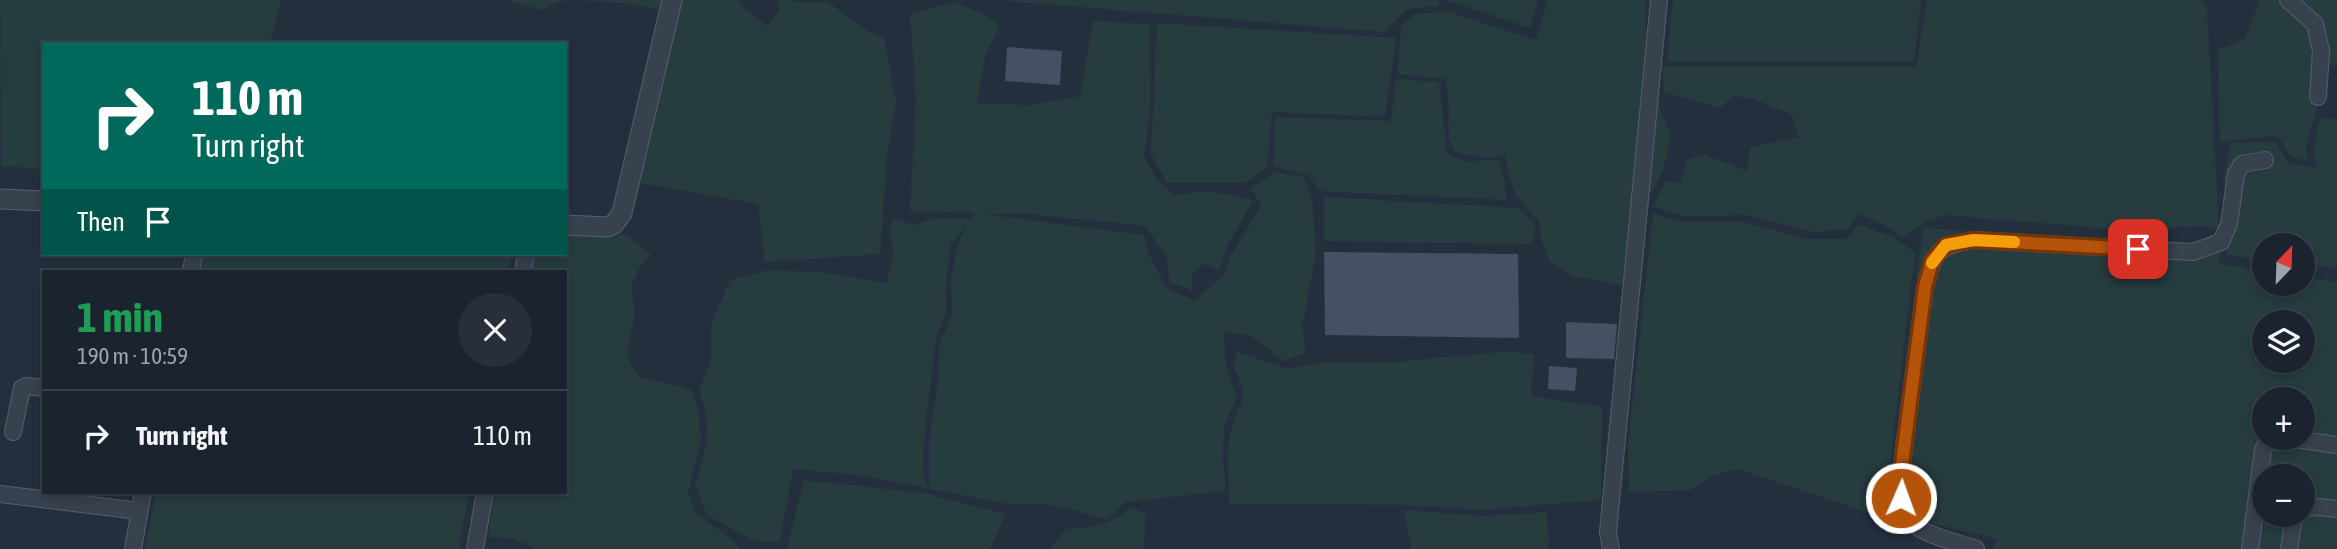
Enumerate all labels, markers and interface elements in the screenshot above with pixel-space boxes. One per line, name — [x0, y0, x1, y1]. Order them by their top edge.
text: 110 m — [192, 69, 303, 125]
icon: right — [77, 70, 168, 161]
text: Turn right — [192, 127, 305, 164]
icon: arrive — [139, 203, 177, 241]
text: Then — [77, 207, 125, 237]
pin — [2108, 219, 2168, 279]
icon: arrive — [2119, 230, 2157, 268]
north arrow — [2252, 233, 2315, 296]
map controls — [2252, 233, 2315, 527]
text: 1 min — [77, 293, 163, 341]
button: close — [458, 293, 532, 367]
button: layers — [2252, 310, 2315, 373]
text: 190 m · 10:59 — [77, 343, 188, 369]
button: + — [2252, 387, 2315, 450]
icon: right — [77, 417, 115, 455]
text: Turn right — [136, 421, 227, 451]
text: 110 m — [473, 421, 532, 451]
position arrow — [1864, 461, 1938, 535]
button: − — [2252, 464, 2315, 527]

